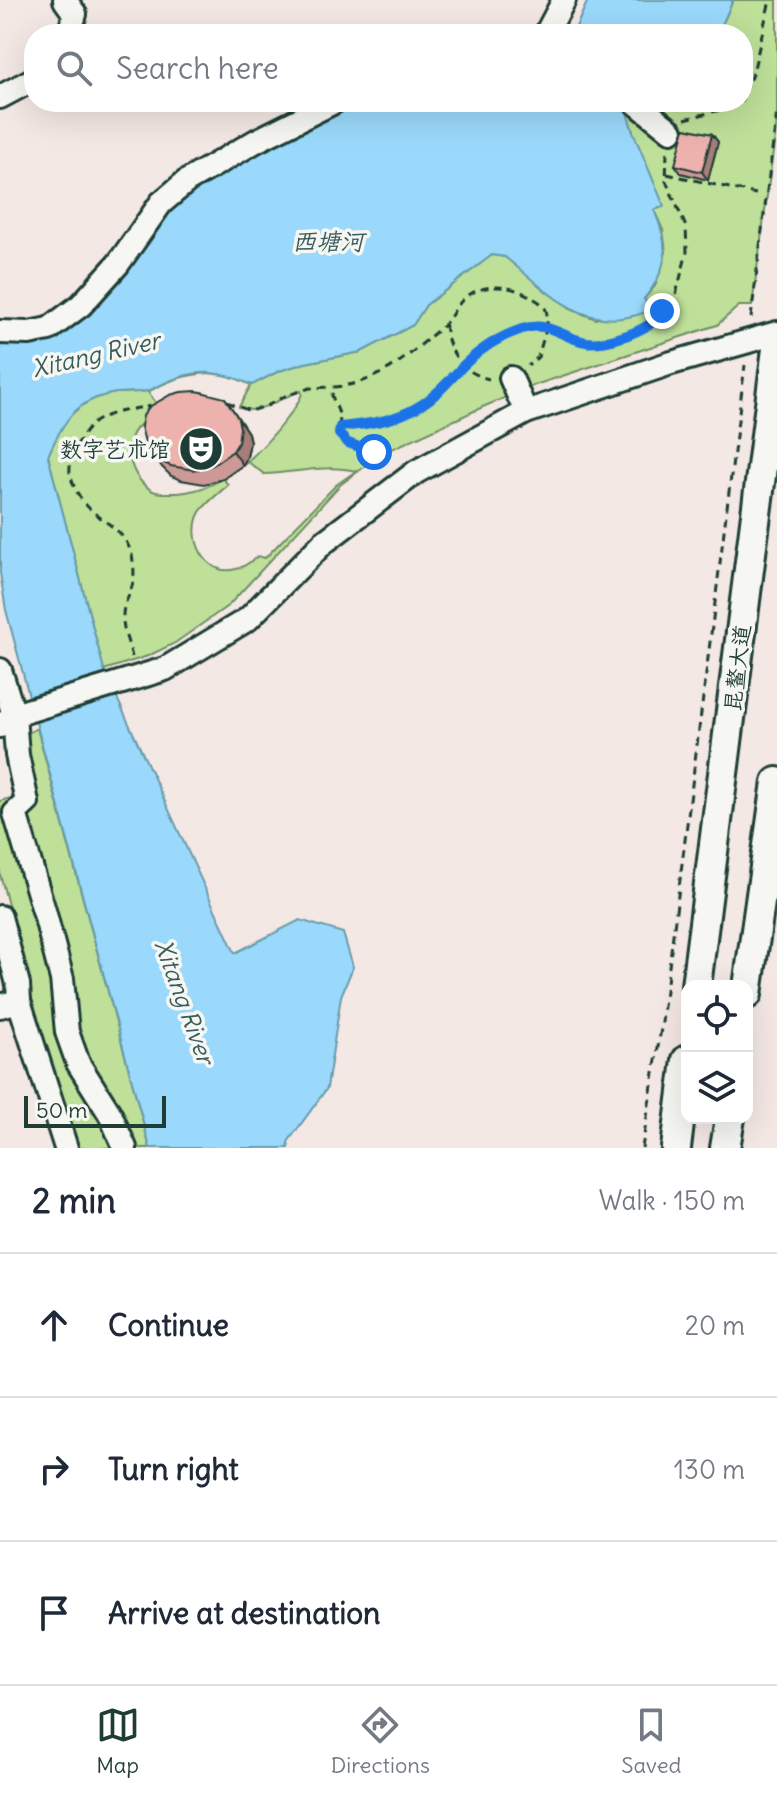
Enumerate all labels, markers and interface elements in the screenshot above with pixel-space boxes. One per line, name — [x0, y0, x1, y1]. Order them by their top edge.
search box — [24, 24, 753, 112]
icon: search — [52, 46, 96, 90]
text: Search here — [116, 49, 279, 87]
water label: 西塘河 — [292, 226, 368, 256]
route end — [644, 293, 680, 329]
water label: Xitang River — [29, 324, 166, 383]
theatre icon: 数字艺术馆 — [177, 425, 225, 473]
route start — [356, 434, 392, 470]
place label: 数字艺术馆 — [60, 435, 170, 463]
street label: 昆鳌大道 — [718, 623, 756, 713]
water label: Xitang River — [149, 935, 222, 1071]
map controls — [681, 980, 753, 1124]
button: locate — [681, 980, 753, 1052]
button: layers — [681, 1052, 753, 1124]
scale bar — [24, 1092, 166, 1128]
text: 50 m — [36, 1096, 88, 1124]
text: 2 min — [32, 1179, 116, 1222]
text: Walk · 150 m — [599, 1184, 745, 1217]
icon: ahead — [32, 1303, 76, 1347]
text: Continue — [108, 1306, 229, 1344]
text: 20 m — [685, 1309, 745, 1342]
icon: right — [32, 1447, 76, 1491]
text: Turn right — [108, 1450, 239, 1488]
text: 130 m — [674, 1453, 745, 1486]
icon: arrive — [32, 1591, 76, 1635]
text: Arrive at destination — [108, 1594, 380, 1632]
tab: Map — [96, 1703, 140, 1779]
tab: Directions — [331, 1703, 430, 1779]
tab: Saved — [621, 1703, 681, 1779]

